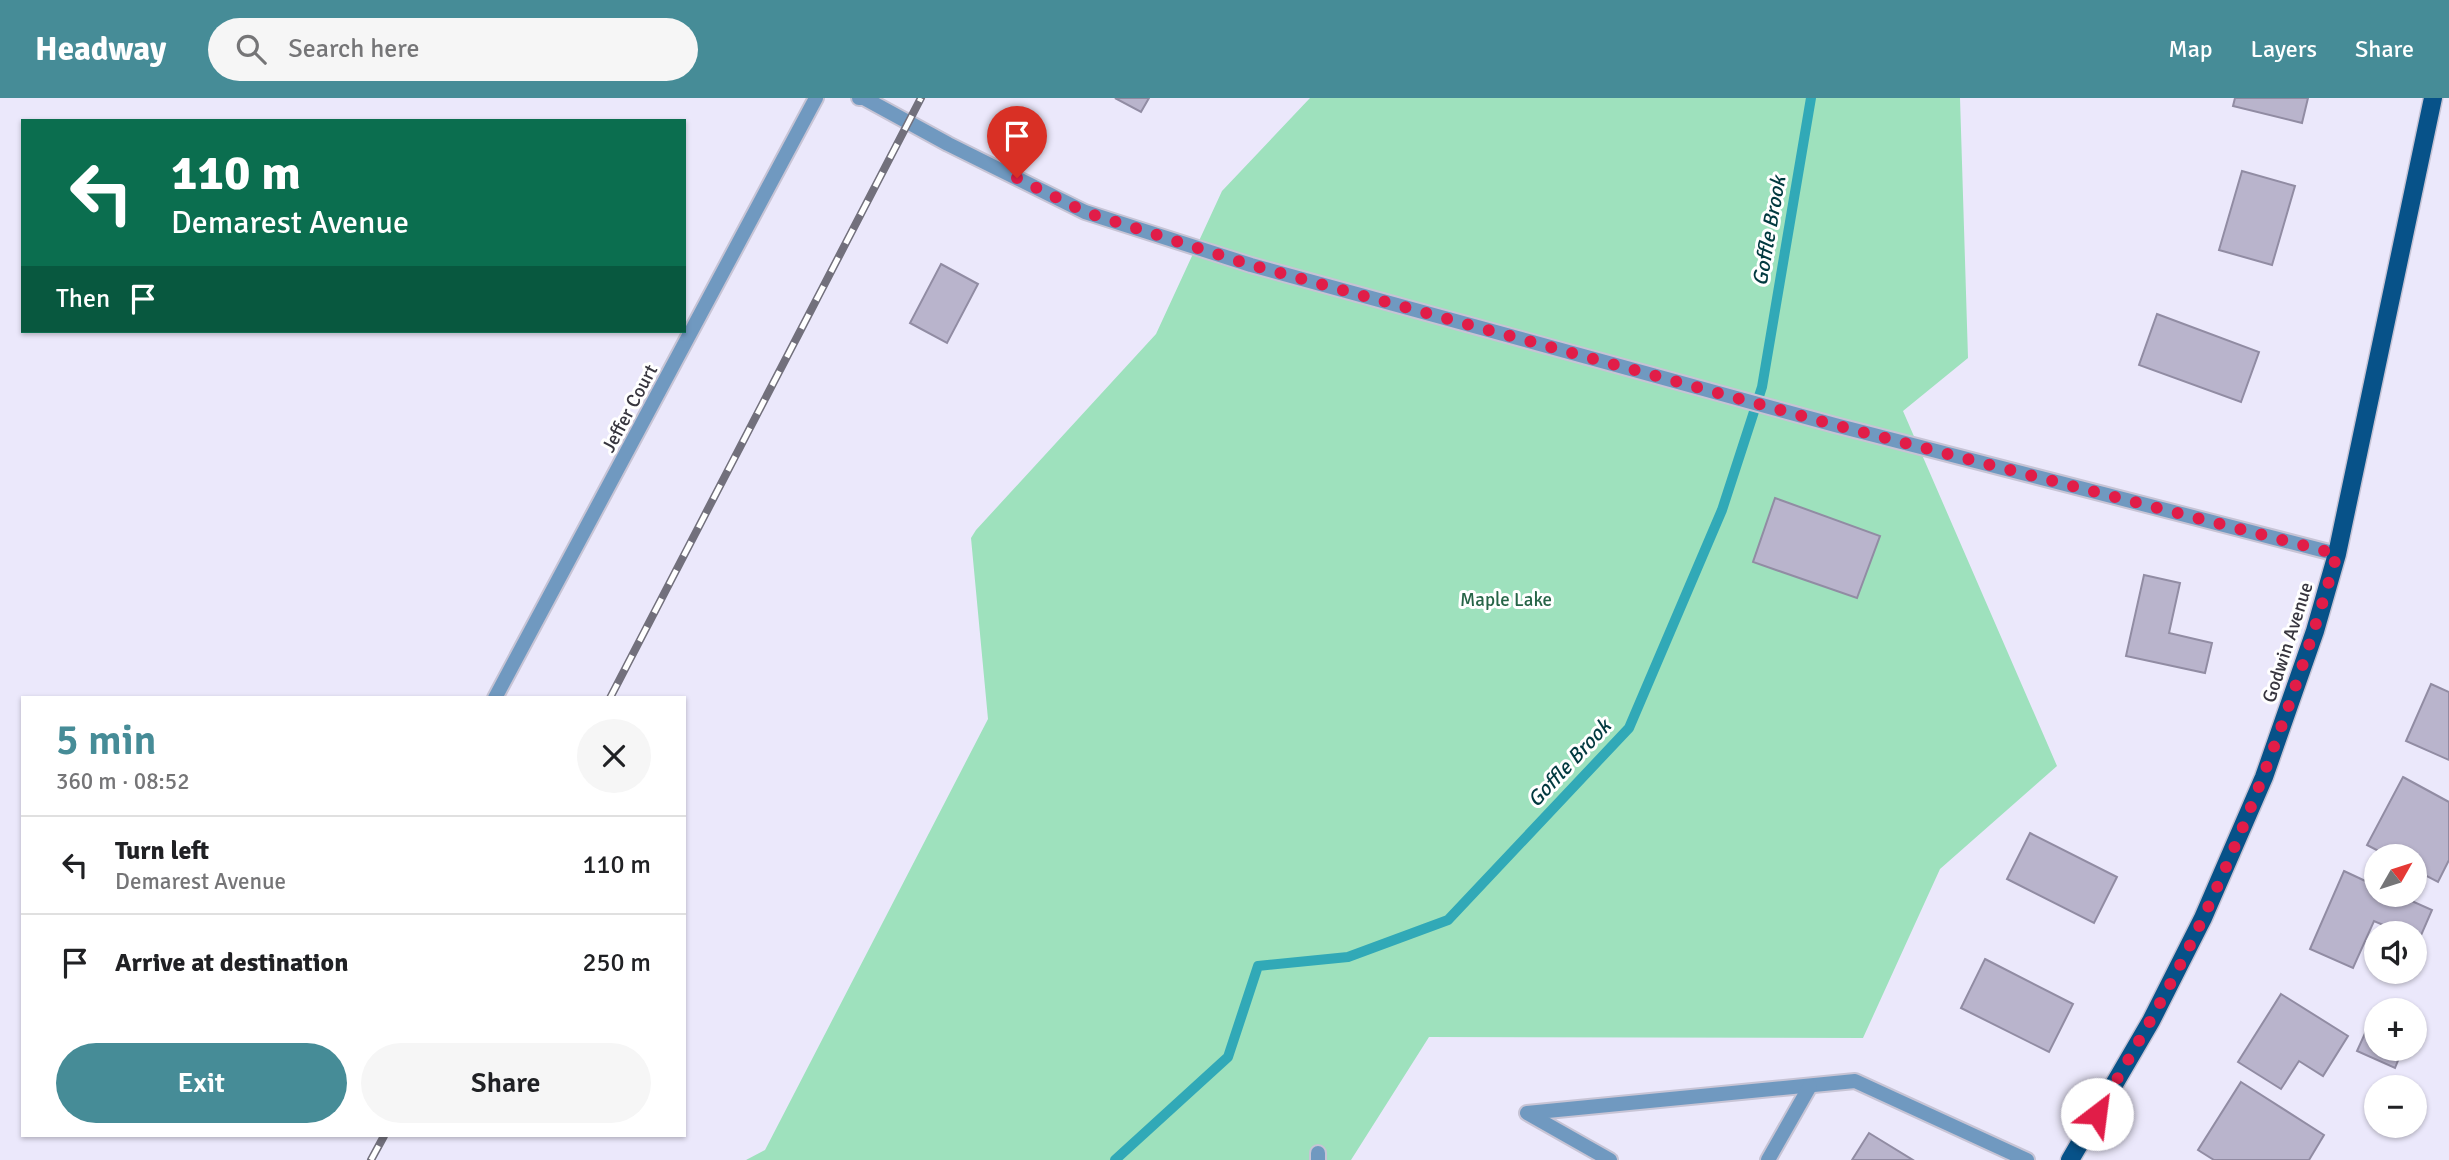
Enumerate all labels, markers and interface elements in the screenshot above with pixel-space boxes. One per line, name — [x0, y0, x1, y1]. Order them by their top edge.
search box — [208, 18, 698, 81]
text: Headway — [35, 29, 166, 70]
icon: search — [232, 30, 270, 68]
text: Search here — [288, 33, 419, 65]
text: Map — [2168, 34, 2213, 64]
text: Layers — [2251, 34, 2317, 64]
text: Share — [2355, 34, 2414, 64]
pin — [987, 106, 1047, 178]
icon: arrive — [998, 117, 1036, 155]
text: 110 m — [171, 143, 301, 203]
icon: left — [56, 147, 147, 238]
water label: Goffle Brook — [1747, 172, 1792, 288]
text: Demarest Avenue — [171, 203, 409, 242]
icon: arrive — [124, 280, 162, 318]
text: Then — [56, 283, 110, 315]
street label: Jeffer Court — [597, 360, 663, 457]
street label: Godwin Avenue — [2257, 579, 2319, 706]
park label: Maple Lake — [1460, 588, 1552, 612]
water label: Goffle Brook — [1522, 712, 1618, 812]
text: 5 min — [56, 715, 157, 766]
button: close — [577, 719, 651, 793]
text: 360 m · 08:52 — [56, 767, 190, 796]
text: Turn left — [115, 835, 209, 867]
north arrow — [2364, 844, 2427, 906]
map controls — [2364, 844, 2427, 1138]
icon: left — [56, 846, 94, 884]
text: 110 m — [582, 849, 651, 881]
text: Demarest Avenue — [115, 867, 286, 896]
button: sound — [2364, 921, 2427, 984]
icon: arrive — [56, 944, 94, 982]
text: Arrive at destination — [115, 947, 348, 979]
text: 250 m — [582, 947, 651, 979]
button: + — [2364, 998, 2427, 1061]
button: Exit — [56, 1043, 347, 1123]
button: Share — [361, 1043, 651, 1123]
button: − — [2364, 1075, 2427, 1138]
position arrow — [2060, 1077, 2134, 1151]

